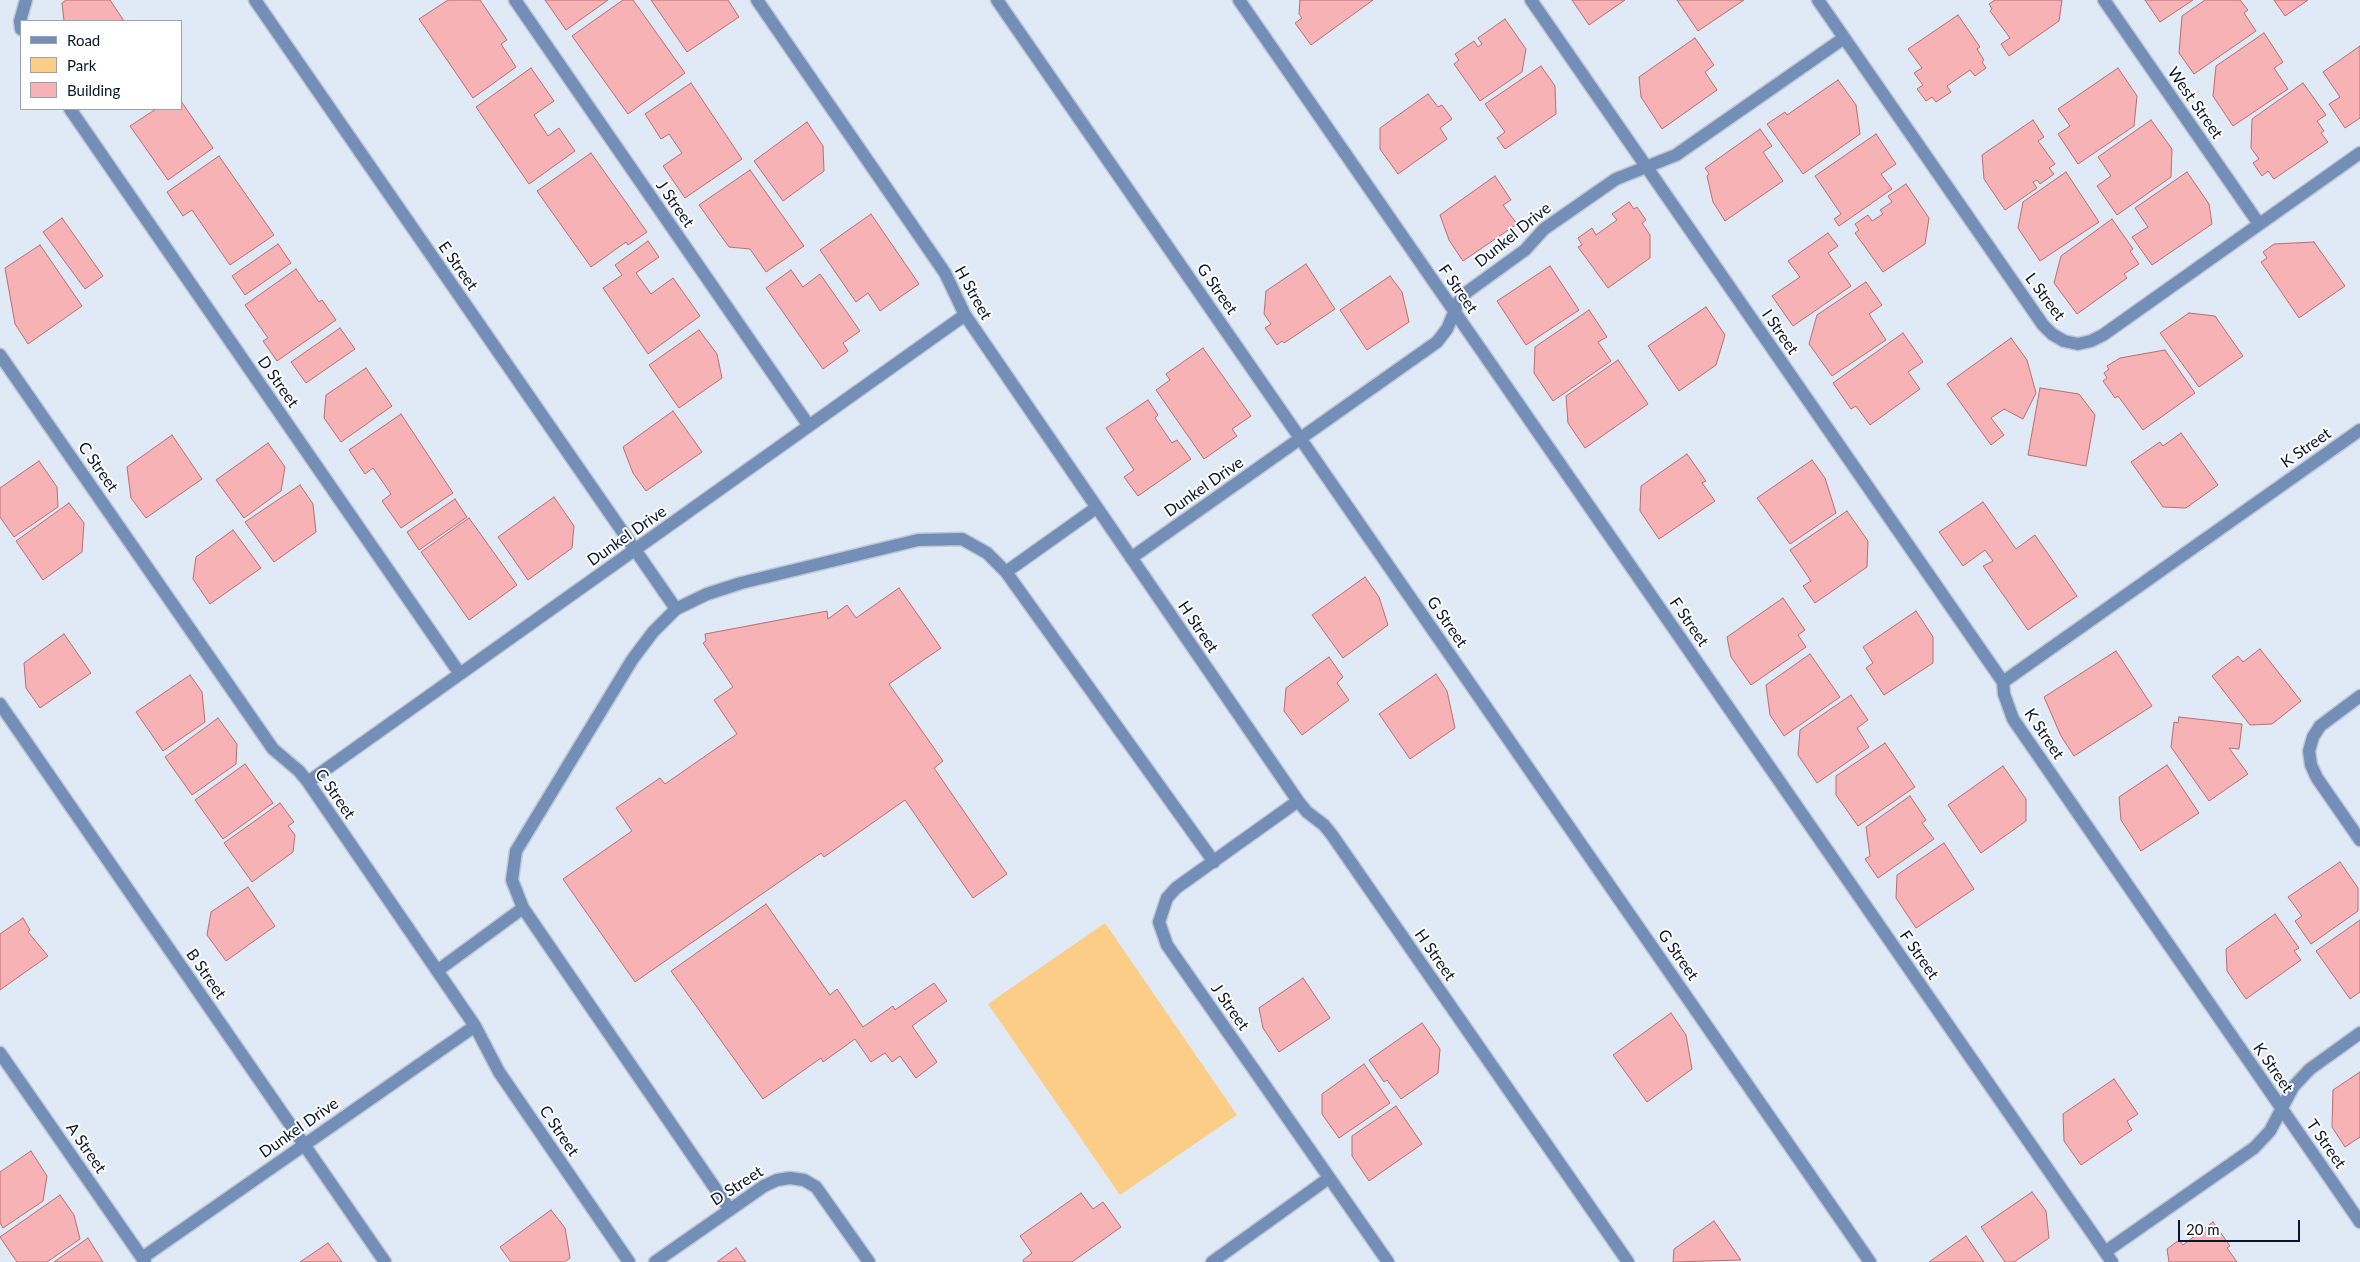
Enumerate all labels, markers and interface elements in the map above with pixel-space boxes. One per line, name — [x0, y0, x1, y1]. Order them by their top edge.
legend — [20, 20, 182, 110]
text: Road — [67, 31, 100, 49]
text: Park — [67, 56, 96, 74]
street label: West Street — [2163, 63, 2227, 143]
text: Building — [67, 81, 120, 99]
street label: J Street — [652, 177, 698, 231]
street label: Dunkel Drive — [1471, 199, 1555, 271]
street label: E Street — [434, 238, 482, 294]
street label: G Street — [1193, 260, 1241, 318]
street label: F Street — [1434, 261, 1482, 317]
street label: H Street — [950, 263, 996, 323]
street label: L Street — [2021, 269, 2069, 325]
street label: I Street — [1758, 306, 1802, 358]
street label: D Street — [253, 353, 303, 411]
street label: K Street — [2277, 424, 2335, 472]
street label: C Street — [74, 438, 122, 496]
street label: Dunkel Drive — [1161, 453, 1247, 521]
street label: Dunkel Drive — [584, 502, 670, 570]
street label: G Street — [1423, 593, 1471, 651]
street label: F Street — [1665, 594, 1713, 650]
street label: H Street — [1174, 597, 1222, 657]
street label: K Street — [2020, 705, 2068, 763]
street label: C Street — [311, 765, 359, 823]
street label: H Street — [1410, 926, 1460, 984]
street label: G Street — [1654, 926, 1702, 984]
street label: F Street — [1895, 927, 1943, 983]
street label: B Street — [182, 945, 230, 1003]
street label: J Street — [1207, 980, 1253, 1034]
street label: K Street — [2249, 1039, 2297, 1097]
street label: Dunkel Drive — [256, 1094, 342, 1162]
street label: C Street — [535, 1102, 583, 1160]
street label: T Street — [2302, 1116, 2350, 1172]
street label: A Street — [62, 1119, 110, 1177]
street label: D Street — [707, 1162, 767, 1210]
scale bar — [2180, 1210, 2302, 1242]
text: 20 m — [2186, 1220, 2220, 1238]

